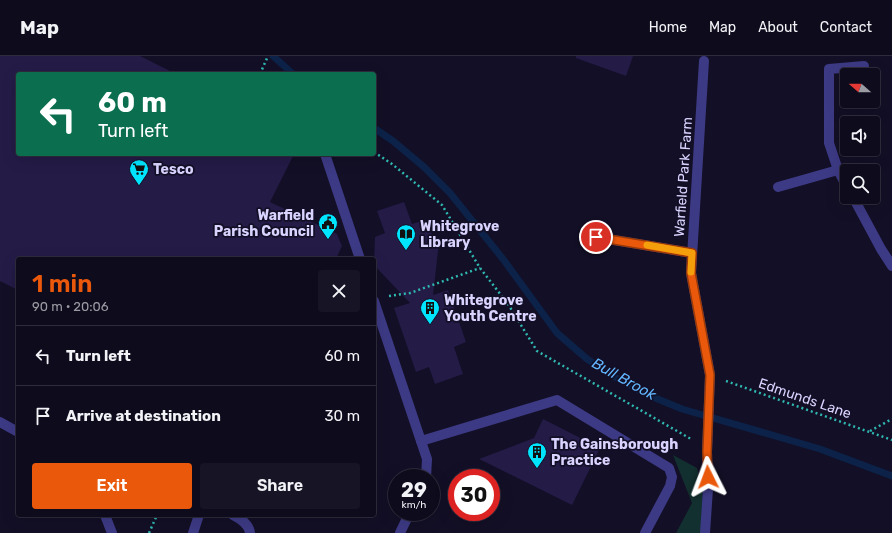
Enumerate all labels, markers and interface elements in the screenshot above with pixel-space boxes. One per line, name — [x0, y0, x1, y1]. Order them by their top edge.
text: Map — [20, 16, 59, 39]
text: Home — [649, 19, 687, 36]
text: Map — [709, 19, 736, 36]
text: About — [758, 19, 798, 36]
text: Contact — [820, 19, 872, 36]
north arrow — [840, 68, 880, 108]
map controls — [840, 68, 880, 204]
text: 60 m — [98, 86, 167, 119]
icon: left — [32, 88, 84, 140]
street label: Warfield Park Farm — [671, 116, 696, 238]
button: sound — [840, 116, 880, 156]
text: Turn left — [98, 120, 168, 142]
supermarket icon: Tesco — [128, 158, 150, 186]
place label: Tesco — [153, 161, 193, 178]
button: search — [840, 164, 880, 204]
place label: Warfield Parish Council — [214, 207, 314, 240]
public building icon: Warfield Parish Council — [317, 212, 339, 240]
place label: Whitegrove Library — [420, 218, 499, 251]
pin — [579, 220, 613, 254]
library icon: Whitegrove Library — [395, 223, 417, 251]
icon: arrive — [585, 226, 607, 248]
text: 1 min — [32, 270, 92, 298]
button: close — [318, 270, 360, 312]
place label: Whitegrove Youth Centre — [444, 292, 537, 325]
building icon: Whitegrove Youth Centre — [419, 297, 441, 325]
text: 90 m · 20:06 — [32, 299, 109, 314]
icon: left — [32, 345, 54, 367]
text: Turn left — [66, 347, 131, 365]
text: 60 m — [324, 347, 360, 365]
water label: Bull Brook — [589, 354, 660, 404]
street label: Edmunds Lane — [756, 375, 854, 422]
icon: arrive — [32, 405, 54, 427]
text: Arrive at destination — [66, 407, 221, 425]
text: 30 m — [324, 407, 360, 425]
place label: The Gainsborough Practice — [551, 436, 678, 469]
building icon: The Gainsborough Practice — [526, 441, 548, 469]
position arrow — [687, 456, 729, 498]
button: Exit — [32, 463, 192, 509]
button: Share — [200, 463, 360, 509]
speed limit sign: 30 — [448, 469, 500, 521]
text: 29 — [401, 478, 427, 502]
text: km/h — [402, 499, 426, 511]

